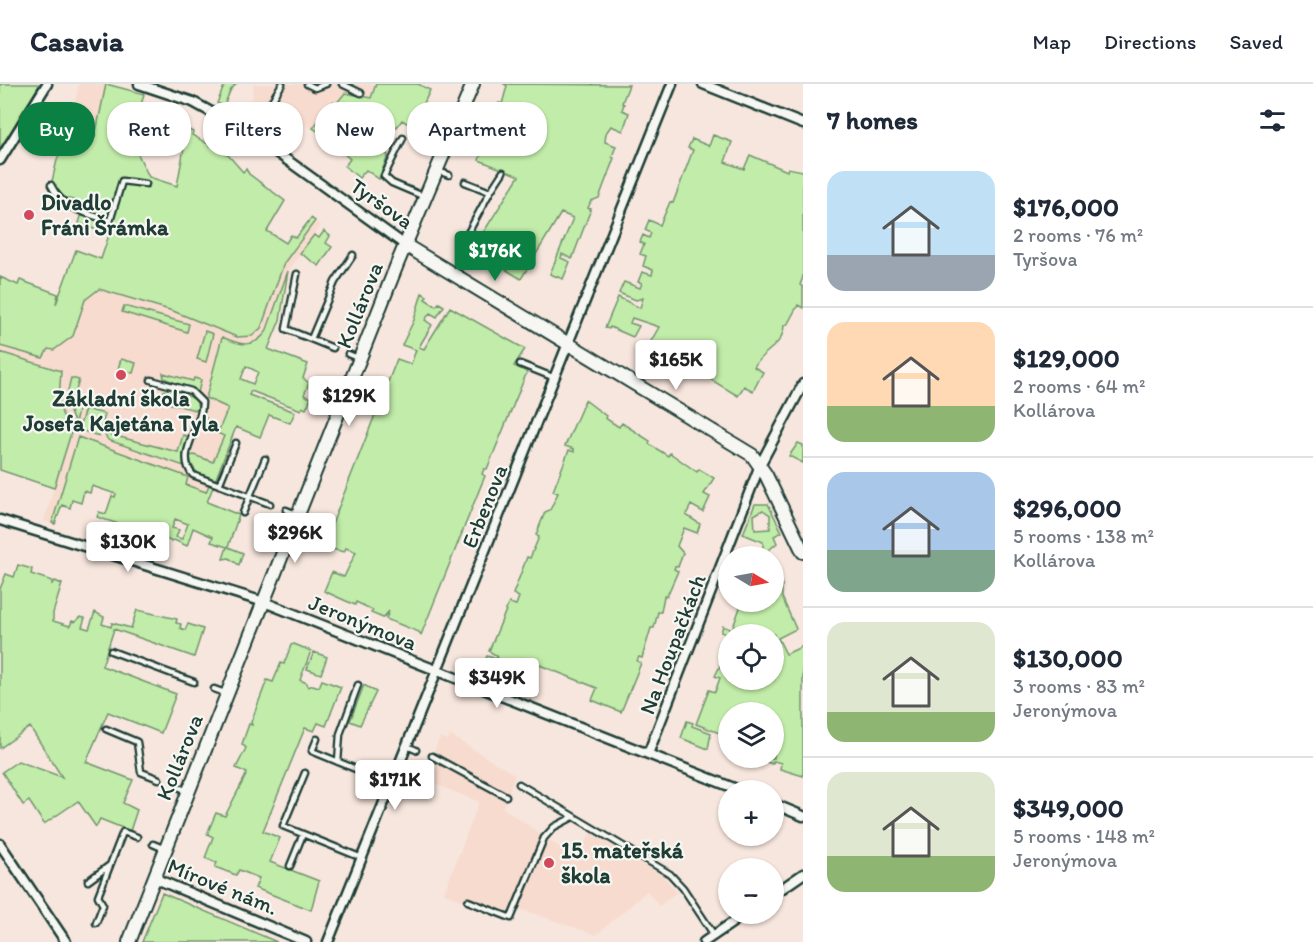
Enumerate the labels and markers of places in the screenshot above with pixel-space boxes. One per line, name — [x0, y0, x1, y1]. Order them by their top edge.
place label: Divadlo Fráni Šrámka — [41, 189, 169, 241]
marker: Divadlo Fráni Šrámka — [22, 208, 36, 222]
pin: $176K — [453, 231, 537, 282]
pin: $165K — [634, 340, 718, 391]
marker: Základní škola Josefa Kajetána Tyla — [114, 368, 128, 382]
pin: $129K — [307, 376, 391, 427]
place label: Základní škola Josefa Kajetána Tyla — [22, 385, 220, 437]
pin: $296K — [253, 513, 337, 564]
pin: $130K — [86, 522, 170, 573]
pin: $349K — [455, 658, 539, 709]
pin: $171K — [353, 760, 437, 811]
place label: 15. mateřská škola — [561, 837, 684, 889]
marker: 15. mateřská škola — [542, 856, 556, 870]

